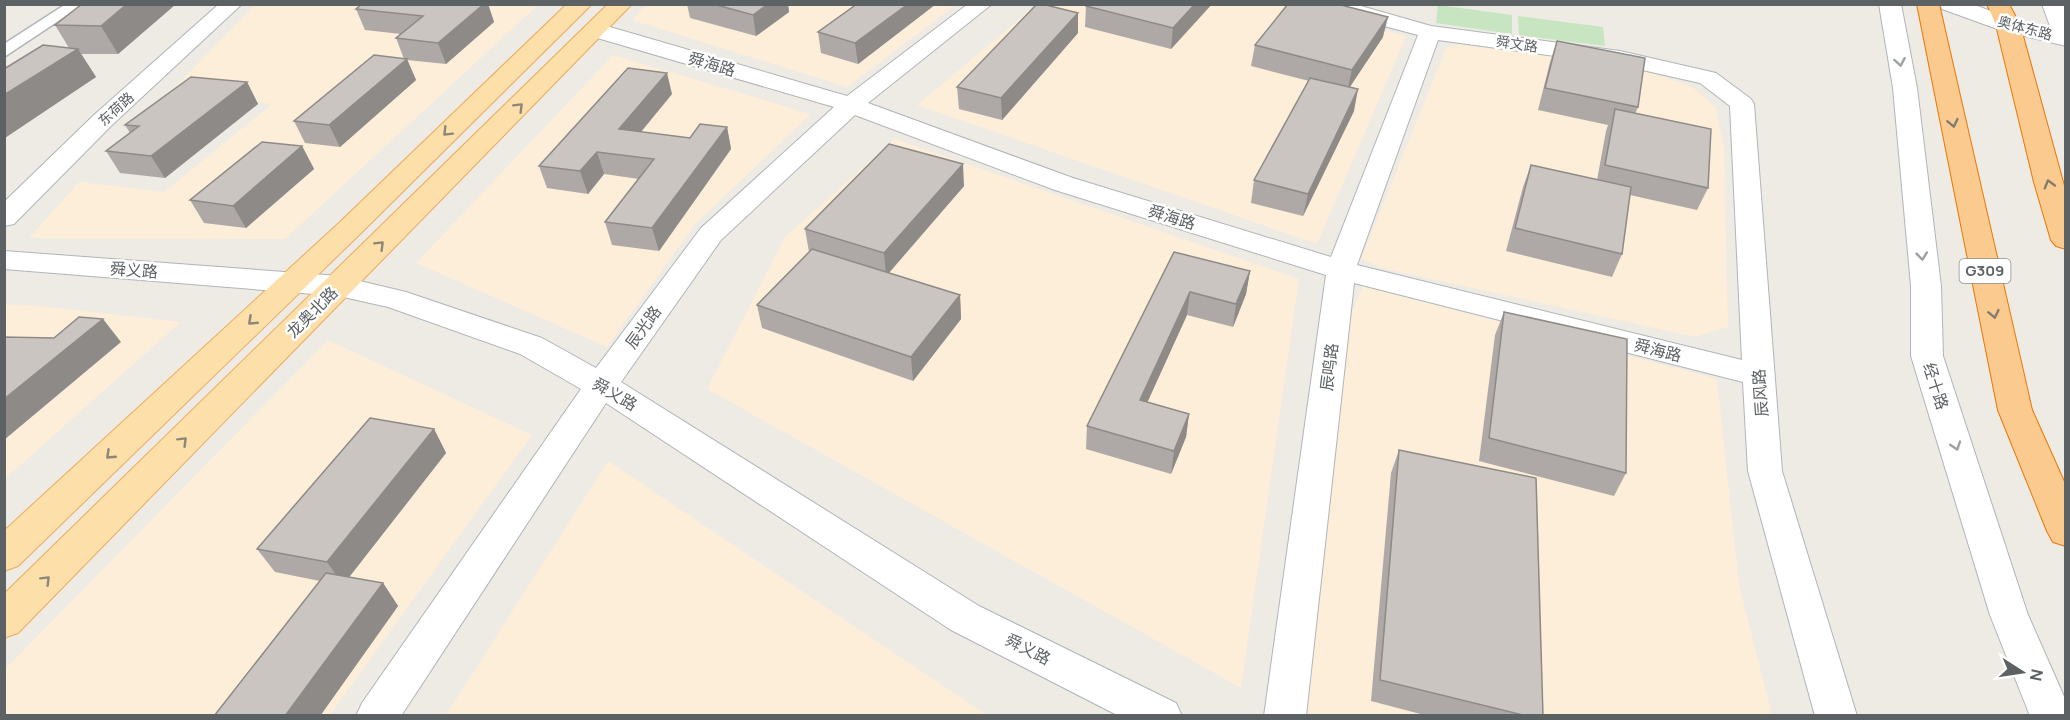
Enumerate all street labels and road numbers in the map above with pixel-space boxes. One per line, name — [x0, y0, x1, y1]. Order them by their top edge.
street label: 奥体东路 — [1996, 11, 2055, 44]
street label: 舜文路 — [1495, 31, 1539, 56]
street label: 舜海路 — [686, 47, 738, 81]
street label: 东荷路 — [94, 88, 138, 130]
street label: 舜海路 — [1146, 199, 1198, 235]
street label: 舜义路 — [109, 257, 159, 283]
road number: G309 — [1960, 259, 2010, 283]
street label: 龙奥北路 — [282, 282, 342, 342]
street label: 辰光路 — [620, 301, 666, 353]
street label: 舜海路 — [1632, 334, 1684, 366]
street label: 辰鸣路 — [1315, 342, 1343, 392]
street label: 经十路 — [1918, 360, 1954, 412]
street label: 辰风路 — [1747, 368, 1773, 418]
street label: 舜义路 — [589, 372, 641, 416]
street label: 舜义路 — [1002, 628, 1054, 670]

